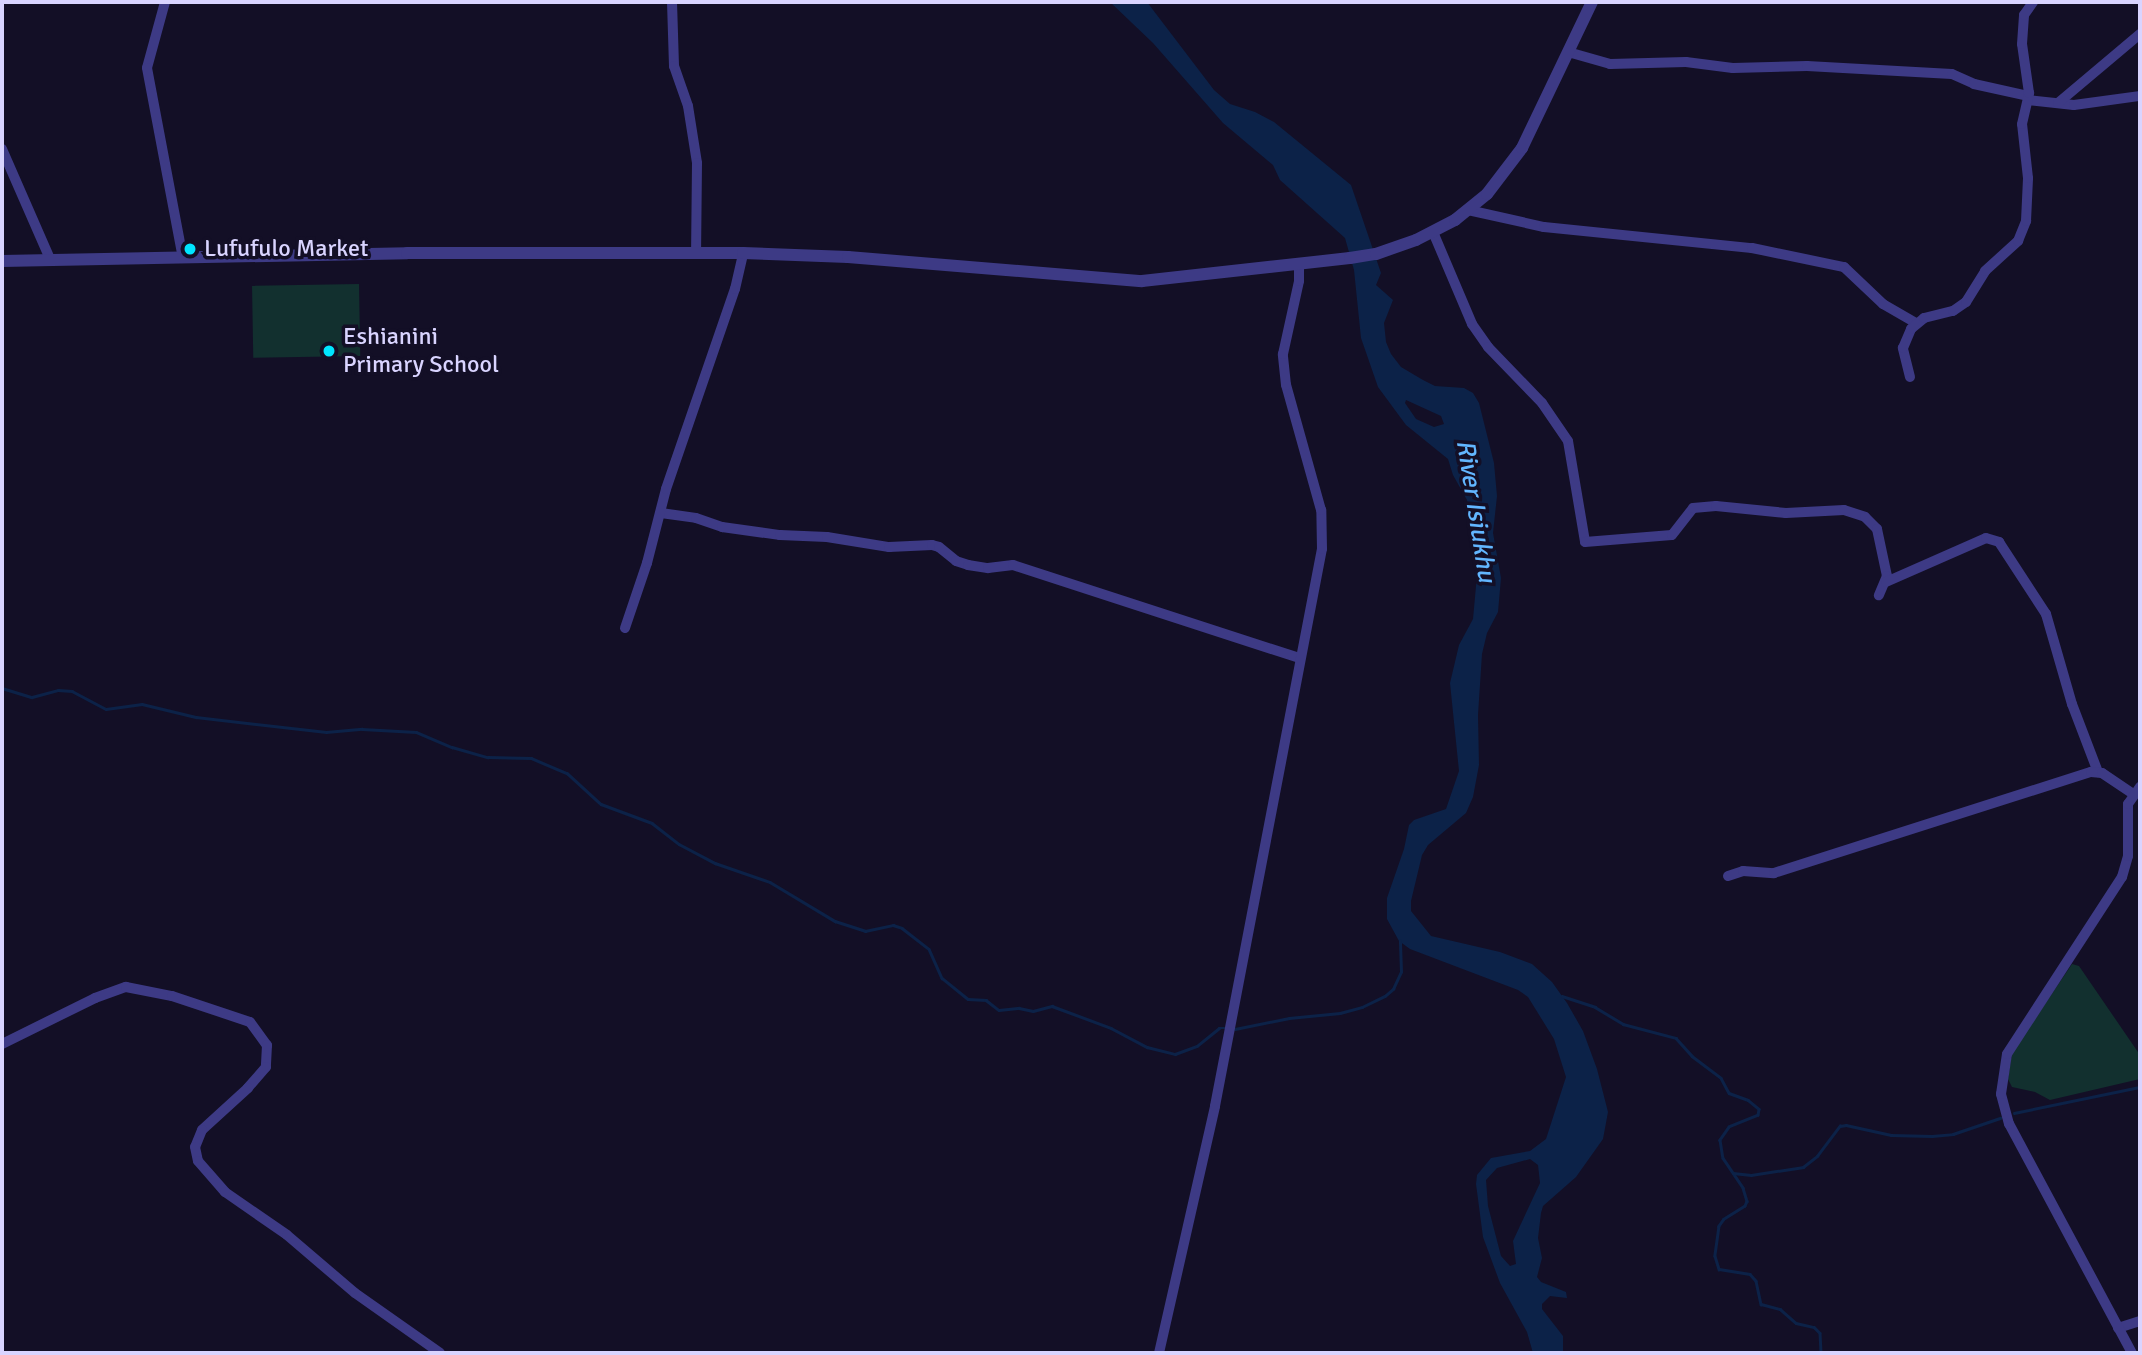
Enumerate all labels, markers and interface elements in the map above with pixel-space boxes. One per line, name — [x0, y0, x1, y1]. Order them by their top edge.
place label: Lufufulo Market — [204, 235, 368, 263]
marker: Lufufulo Market — [182, 241, 198, 257]
place label: Eshianini Primary School — [343, 323, 499, 379]
marker: Eshianini Primary School — [321, 343, 337, 359]
water label: River Isiukhu — [1448, 437, 1502, 585]

